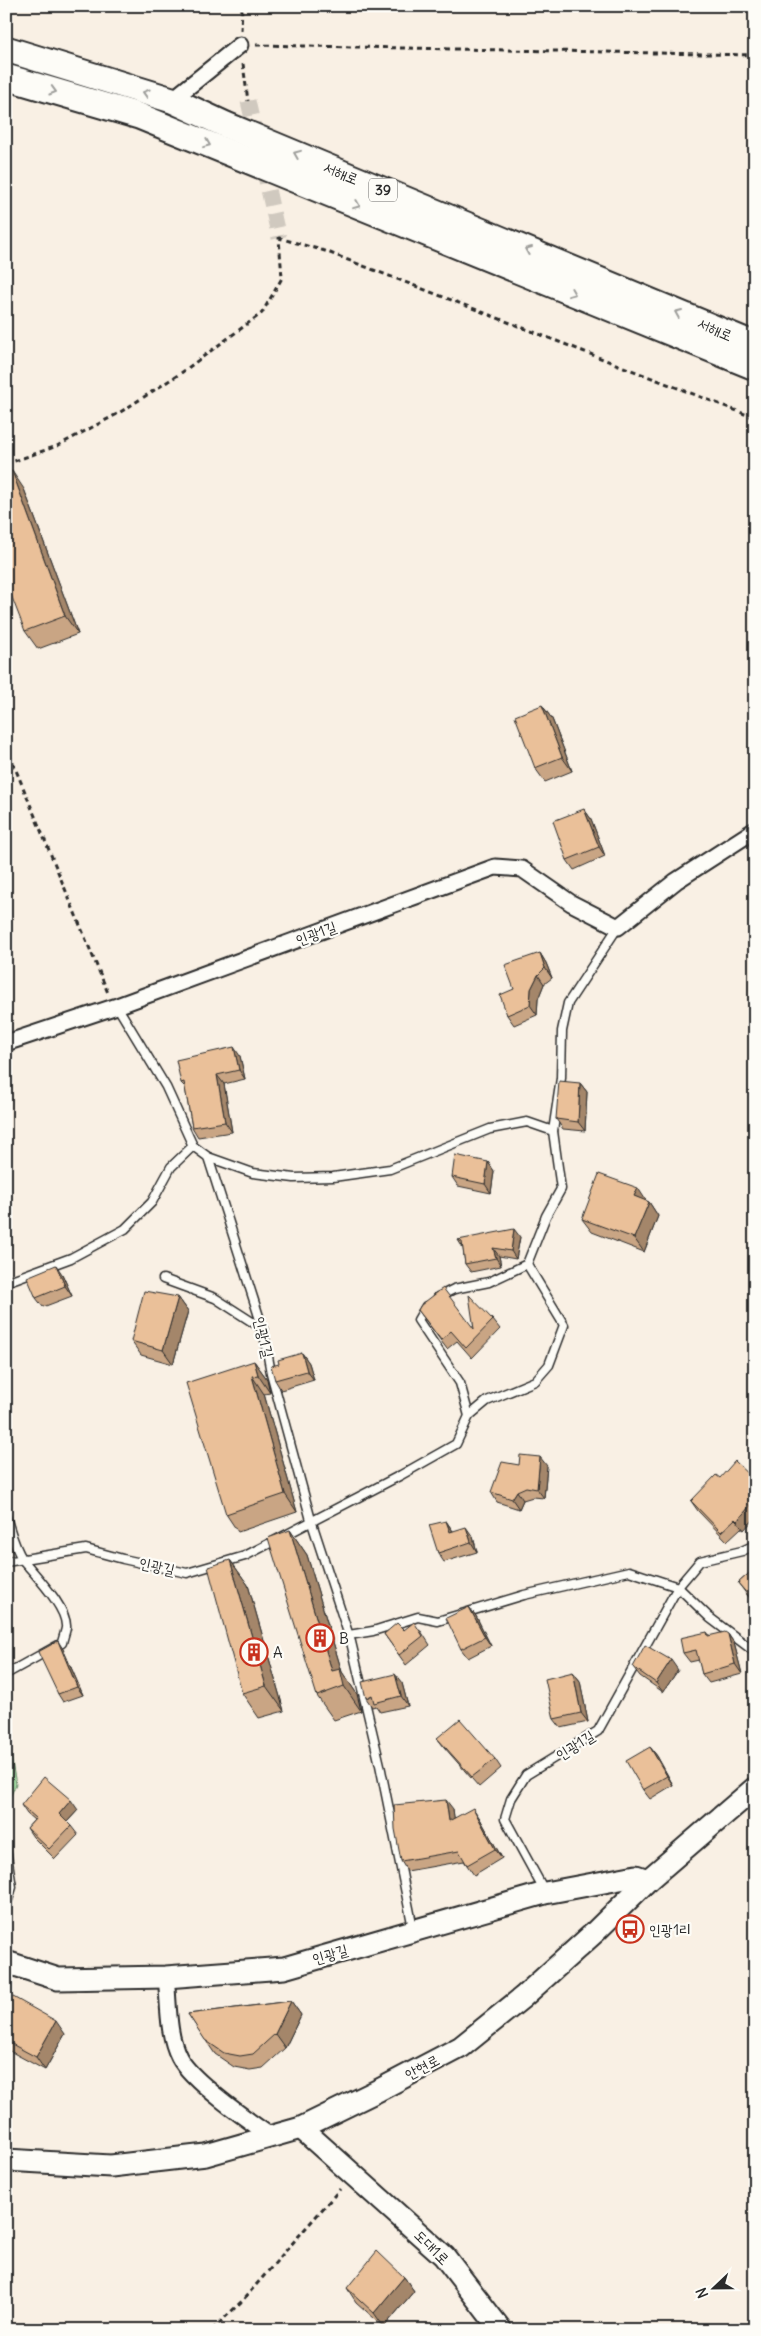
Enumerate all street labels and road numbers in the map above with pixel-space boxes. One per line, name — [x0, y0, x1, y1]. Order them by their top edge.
street label: 서해로 — [321, 157, 361, 189]
road number: 39 — [369, 178, 397, 202]
street label: 서해로 — [695, 313, 735, 345]
street label: 인광1길 — [293, 917, 339, 949]
street label: 인광1길 — [250, 1314, 278, 1360]
street label: 인광길 — [137, 1553, 177, 1579]
street label: 인광1길 — [552, 1726, 598, 1764]
street label: 인광길 — [310, 1940, 350, 1968]
street label: 안현로 — [402, 2050, 442, 2084]
street label: 도대1로 — [410, 2225, 454, 2269]

